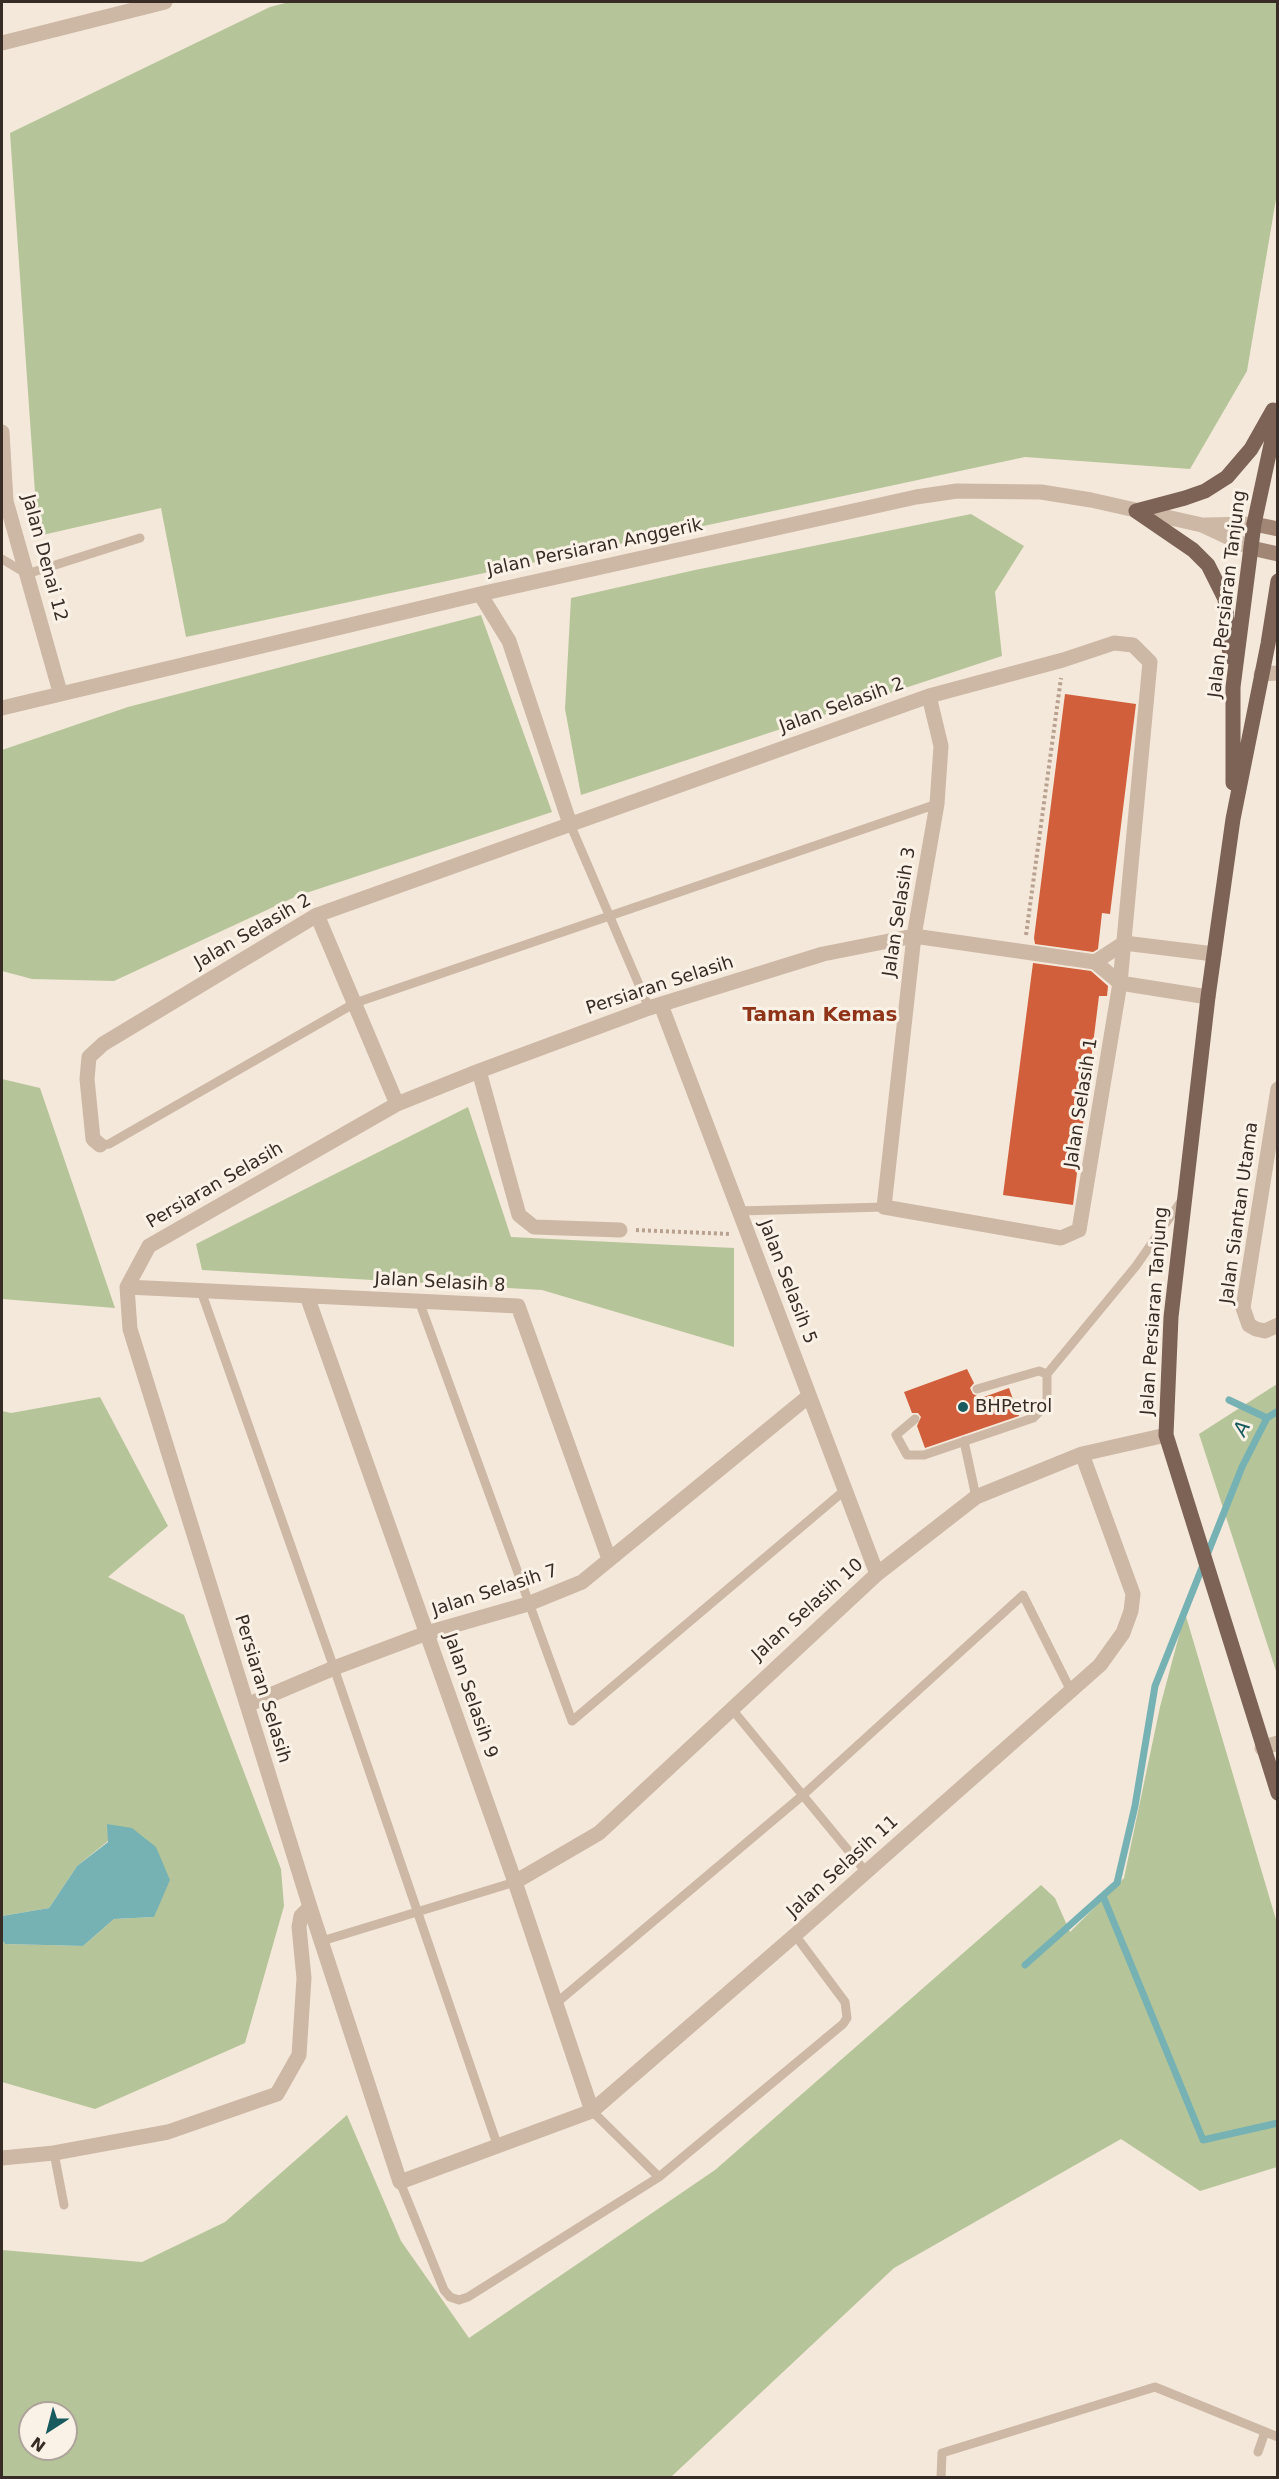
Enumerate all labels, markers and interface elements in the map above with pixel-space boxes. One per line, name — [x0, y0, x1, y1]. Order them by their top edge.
street label: Jalan Persiaran Tanjung — [1205, 489, 1251, 699]
street label: Jalan Denai 12 — [17, 492, 71, 624]
street label: Jalan Persiaran Anggerik — [485, 515, 705, 581]
street label: Jalan Selasih 2 — [777, 673, 907, 739]
street label: Jalan Selasih 3 — [879, 846, 921, 978]
street label: Jalan Selasih 2 — [191, 890, 315, 974]
street label: Persiaran Selasih — [583, 952, 737, 1020]
district label: Taman Kemas — [742, 1004, 898, 1028]
street label: Jalan Selasih 1 — [1061, 1037, 1103, 1169]
street label: Jalan Siantan Utama — [1217, 1121, 1263, 1305]
street label: Persiaran Selasih — [143, 1138, 287, 1234]
street label: Jalan Persiaran Tanjung — [1137, 1206, 1173, 1416]
street label: Jalan Selasih 5 — [753, 1217, 821, 1347]
street label: Jalan Selasih 8 — [374, 1269, 506, 1297]
place label: BHPetrol — [975, 1396, 1052, 1418]
marker: BHPetrol — [956, 1400, 970, 1414]
water label: A — [1229, 1417, 1257, 1441]
street label: Jalan Selasih 10 — [748, 1554, 868, 1666]
street label: Jalan Selasih 7 — [429, 1560, 561, 1622]
street label: Persiaran Selasih — [229, 1612, 295, 1766]
street label: Jalan Selasih 9 — [438, 1631, 502, 1761]
street label: Jalan Selasih 11 — [783, 1811, 903, 1923]
north arrow — [18, 2401, 78, 2461]
text: N — [27, 2433, 49, 2456]

